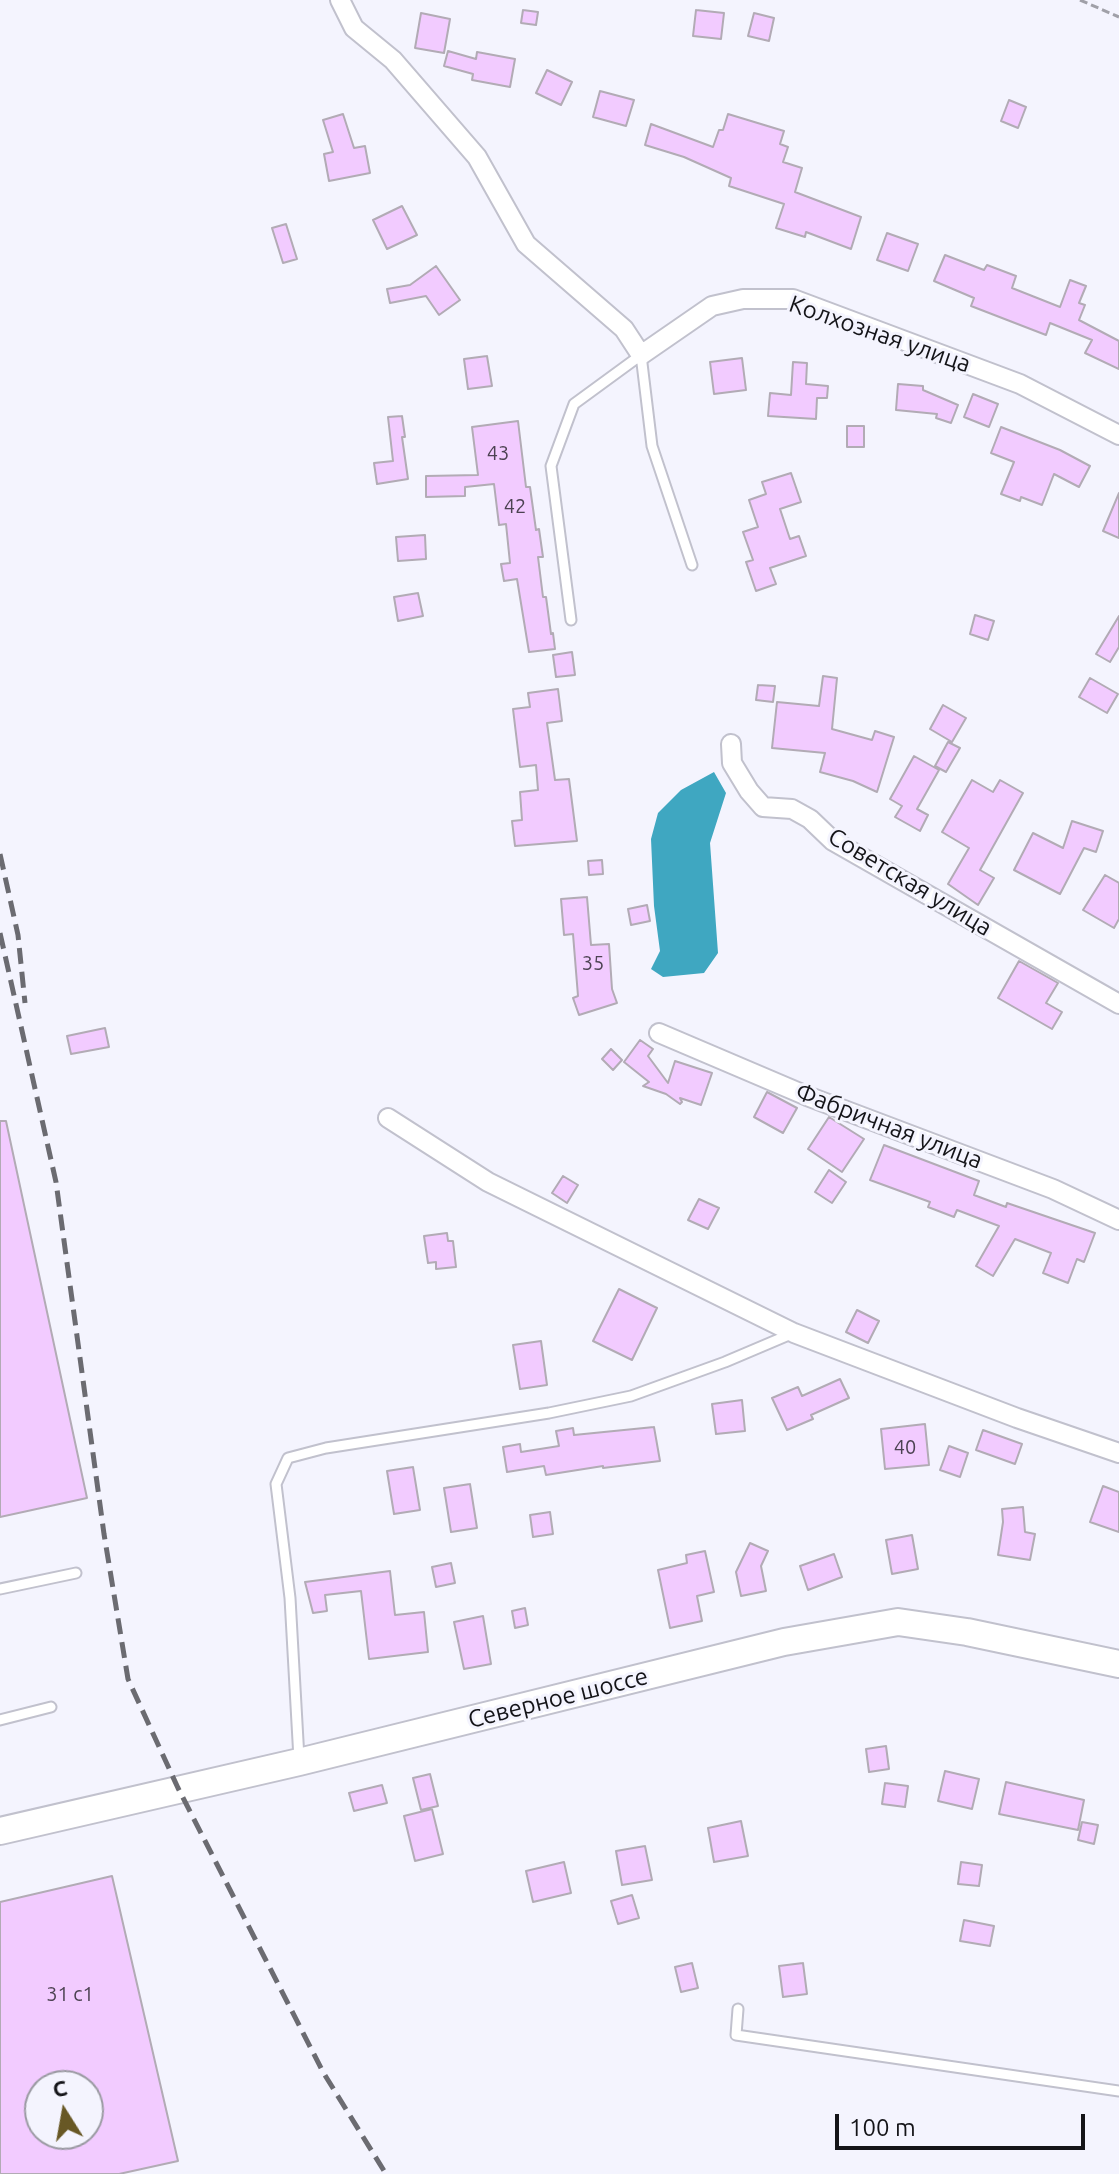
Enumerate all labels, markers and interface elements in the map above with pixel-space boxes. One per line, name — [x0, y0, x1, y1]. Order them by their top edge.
street label: Колхозная улица — [785, 289, 975, 379]
house number: 43 — [487, 441, 509, 465]
house number: 42 — [504, 494, 526, 518]
street label: Советская улица — [823, 822, 997, 942]
house number: 35 — [582, 951, 604, 975]
street label: Фабричная улица — [791, 1077, 987, 1175]
house number: 40 — [894, 1435, 916, 1459]
street label: Северное шоссе — [465, 1662, 651, 1734]
house number: 31 c1 — [46, 1982, 94, 2006]
north arrow — [24, 2070, 104, 2150]
text: С — [50, 2074, 69, 2102]
scale bar — [839, 2098, 1089, 2148]
text: 100 m — [849, 2114, 916, 2141]

